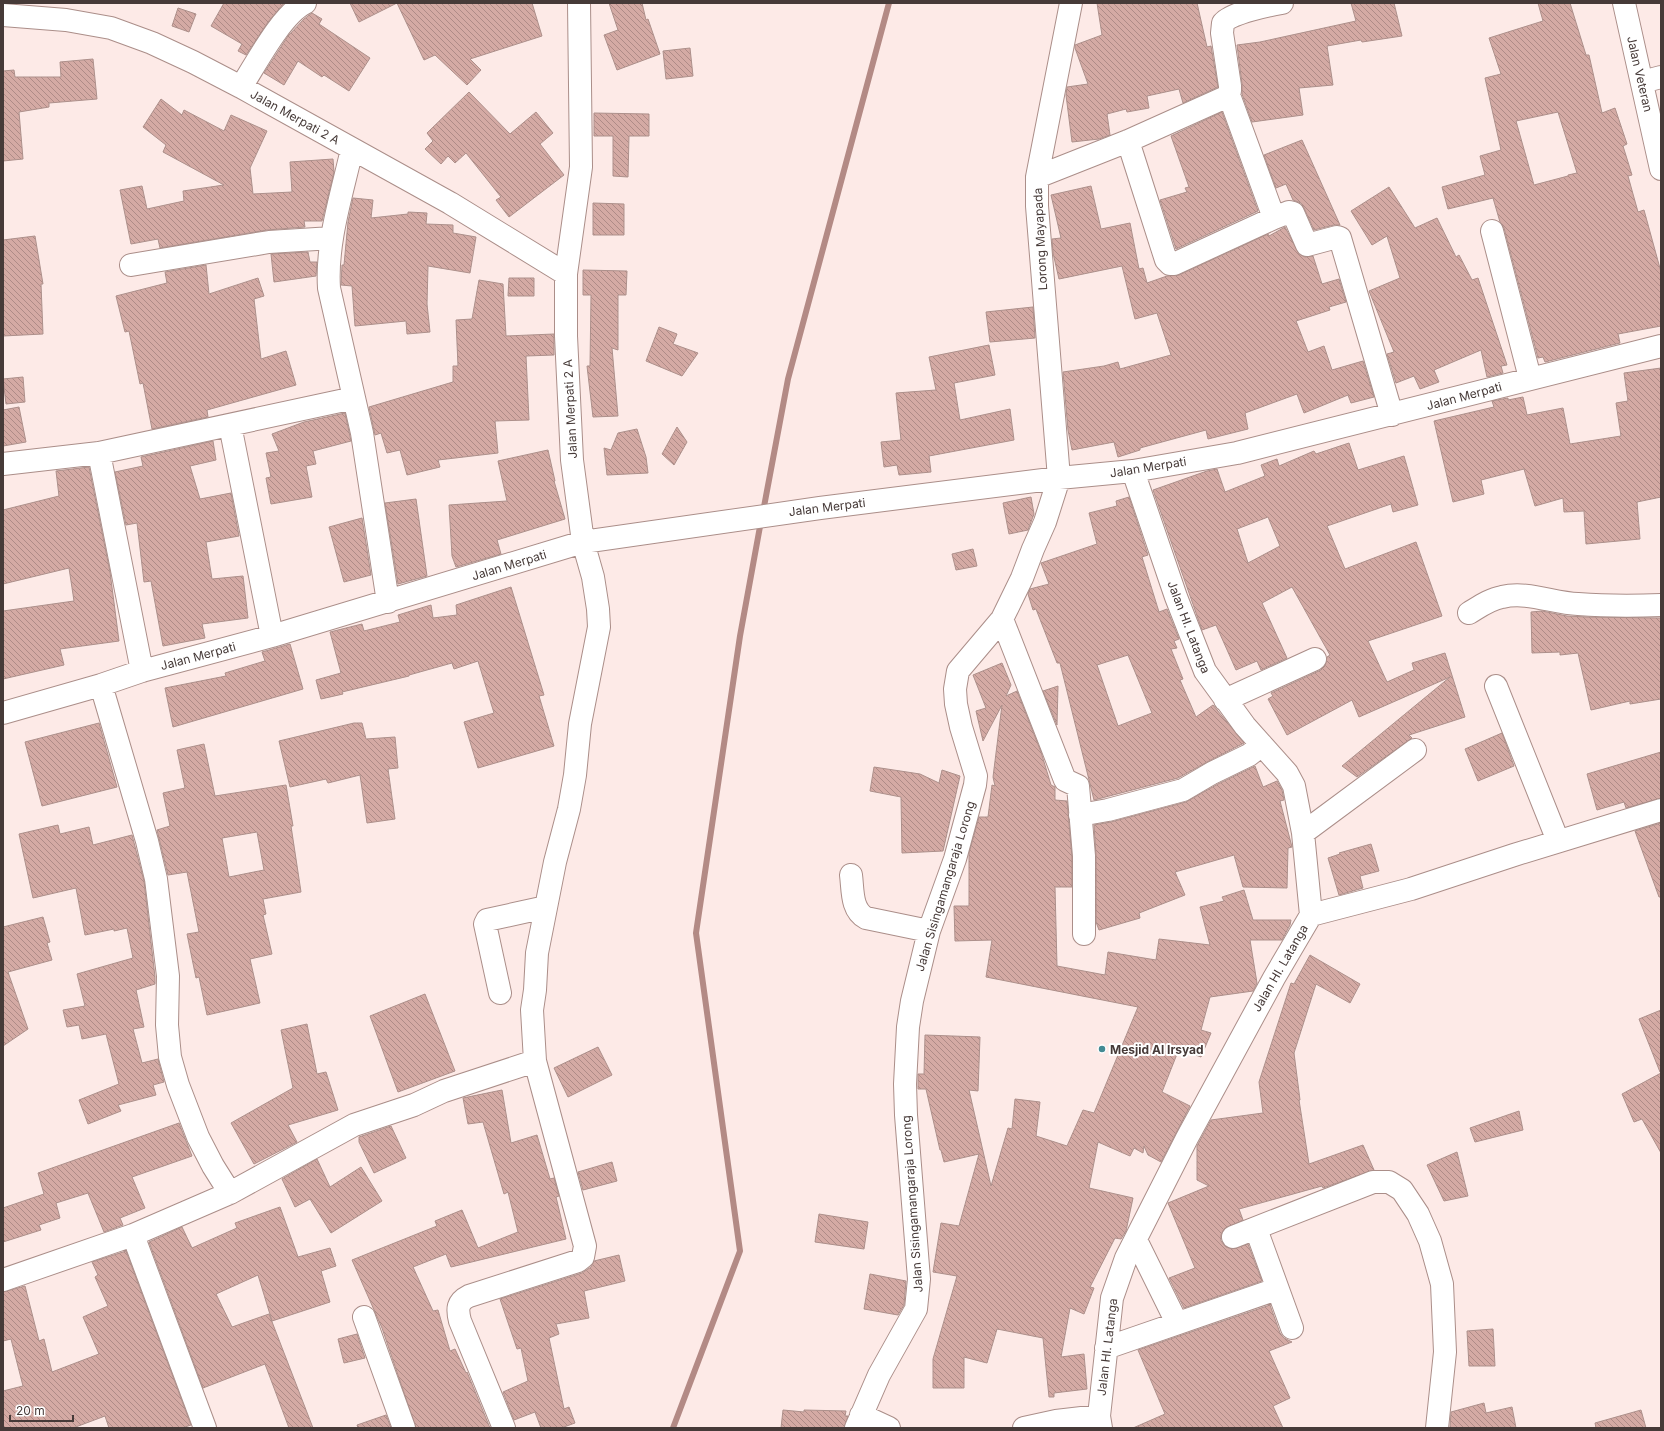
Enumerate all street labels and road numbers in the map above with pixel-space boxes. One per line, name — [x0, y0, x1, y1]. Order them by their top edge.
street label: Jalan Veteran — [1624, 35, 1656, 113]
street label: Jalan Merpati 2 A — [248, 86, 342, 148]
street label: Lorong Mayapada — [1030, 187, 1050, 291]
street label: Jalan Merpati 2 A — [560, 359, 580, 459]
street label: Jalan Merpati — [1425, 379, 1503, 413]
street label: Jalan Merpati — [1109, 454, 1187, 480]
street label: Jalan Merpati — [788, 495, 866, 519]
street label: Jalan Merpati — [470, 547, 548, 583]
street label: Jalan HI. Latanga — [1164, 579, 1214, 675]
street label: Jalan Merpati — [159, 639, 237, 673]
street label: Jalan Sisingamangaraja Lorong — [912, 799, 978, 973]
street label: Jalan HI. Latanga — [1249, 922, 1311, 1014]
street label: Jalan Sisingamangaraja Lorong — [898, 1115, 926, 1293]
street label: Jalan HI. Latanga — [1094, 1297, 1120, 1397]

